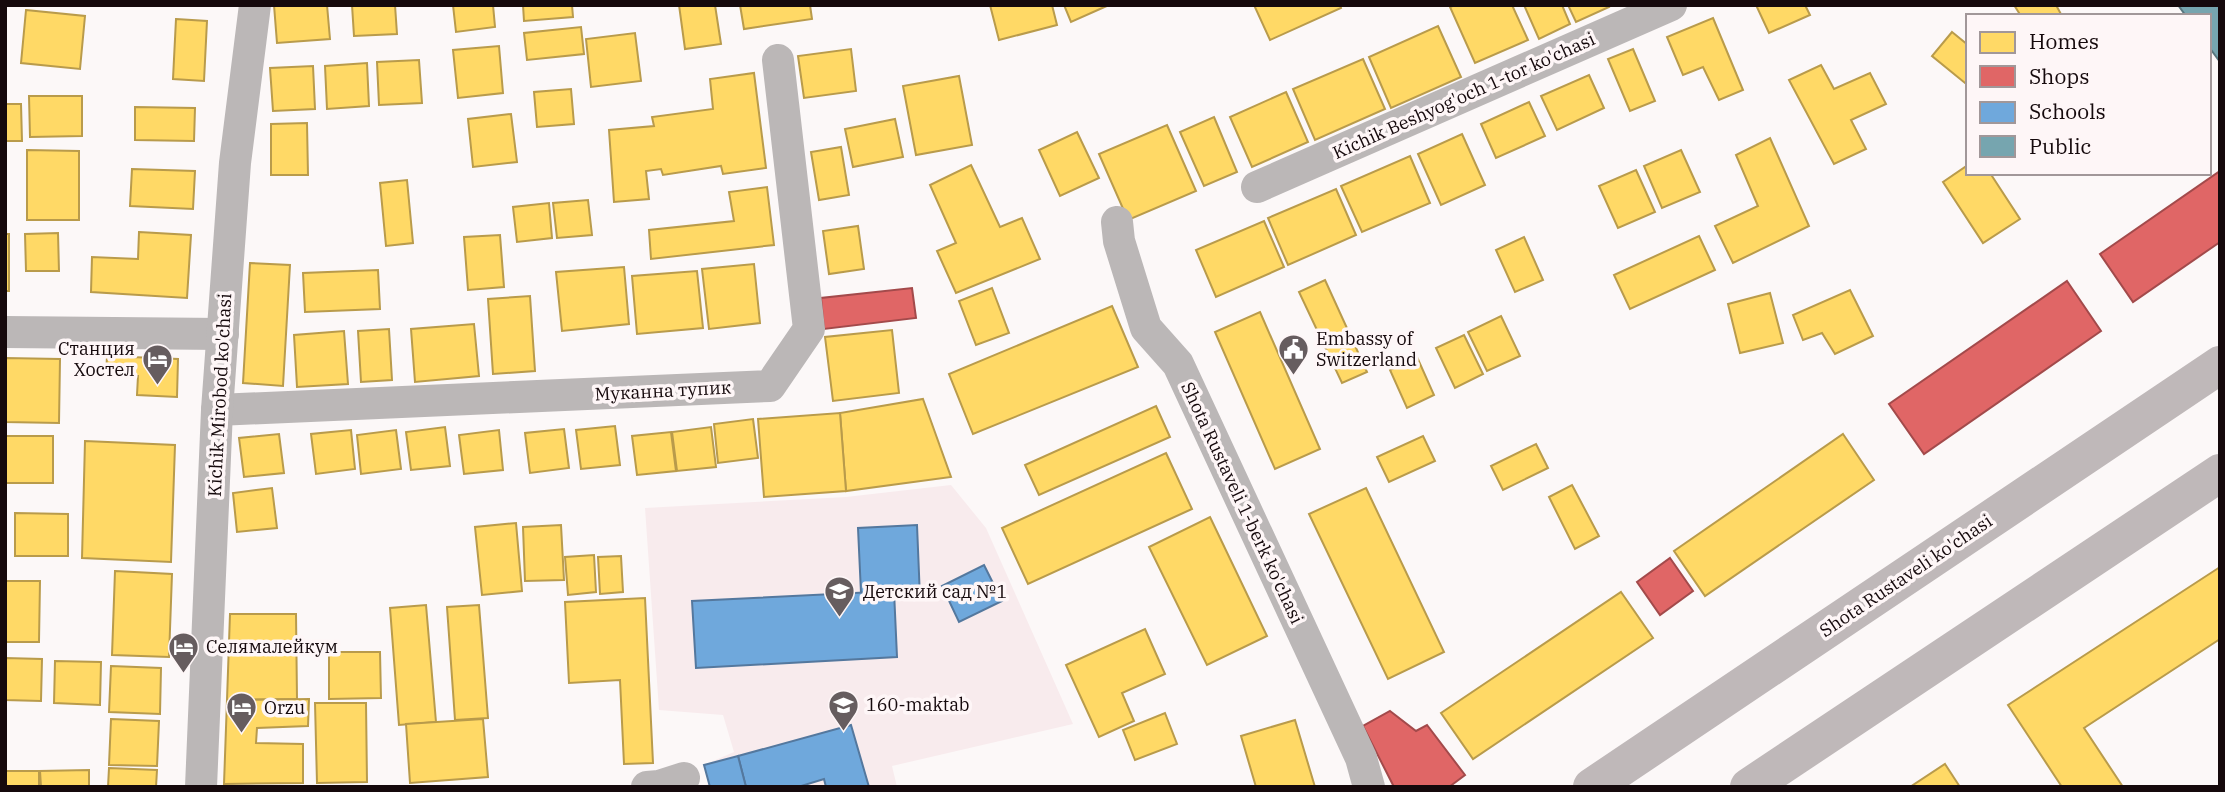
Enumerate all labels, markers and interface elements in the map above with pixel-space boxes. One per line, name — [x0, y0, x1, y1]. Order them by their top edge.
legend — [1966, 14, 2211, 175]
street label: Kichik Beshyog'och 1-tor ko'chasi — [1329, 27, 1599, 164]
text: Homes — [2029, 27, 2099, 55]
text: Shops — [2029, 62, 2089, 90]
text: Schools — [2029, 97, 2106, 125]
text: Public — [2029, 132, 2091, 160]
street label: Kichik Mirobod ko'chasi — [203, 292, 236, 497]
place label: Embassy of Switzerland — [1316, 327, 1417, 371]
public building icon: Embassy of Switzerland — [1276, 332, 1310, 376]
place label: Станция Хостел — [58, 337, 135, 381]
hotel icon: Станция Хостел — [141, 342, 175, 386]
street label: Муканна тупик — [594, 375, 732, 406]
street label: Shota Rustaveli 1-berk ko'chasi — [1176, 378, 1309, 628]
street label: Shota Rustaveli ko'chasi — [1815, 509, 1997, 642]
school or university icon: Детский сад №1 — [823, 575, 857, 619]
place label: Детский сад №1 — [863, 580, 1007, 603]
hotel icon: Селямалейкум — [166, 630, 200, 674]
place label: Селямалейкум — [206, 635, 338, 658]
school or university icon: 160-maktab — [826, 688, 860, 732]
hotel icon: Orzu — [224, 691, 258, 735]
place label: 160-maktab — [866, 693, 970, 716]
place label: Orzu — [264, 696, 305, 719]

